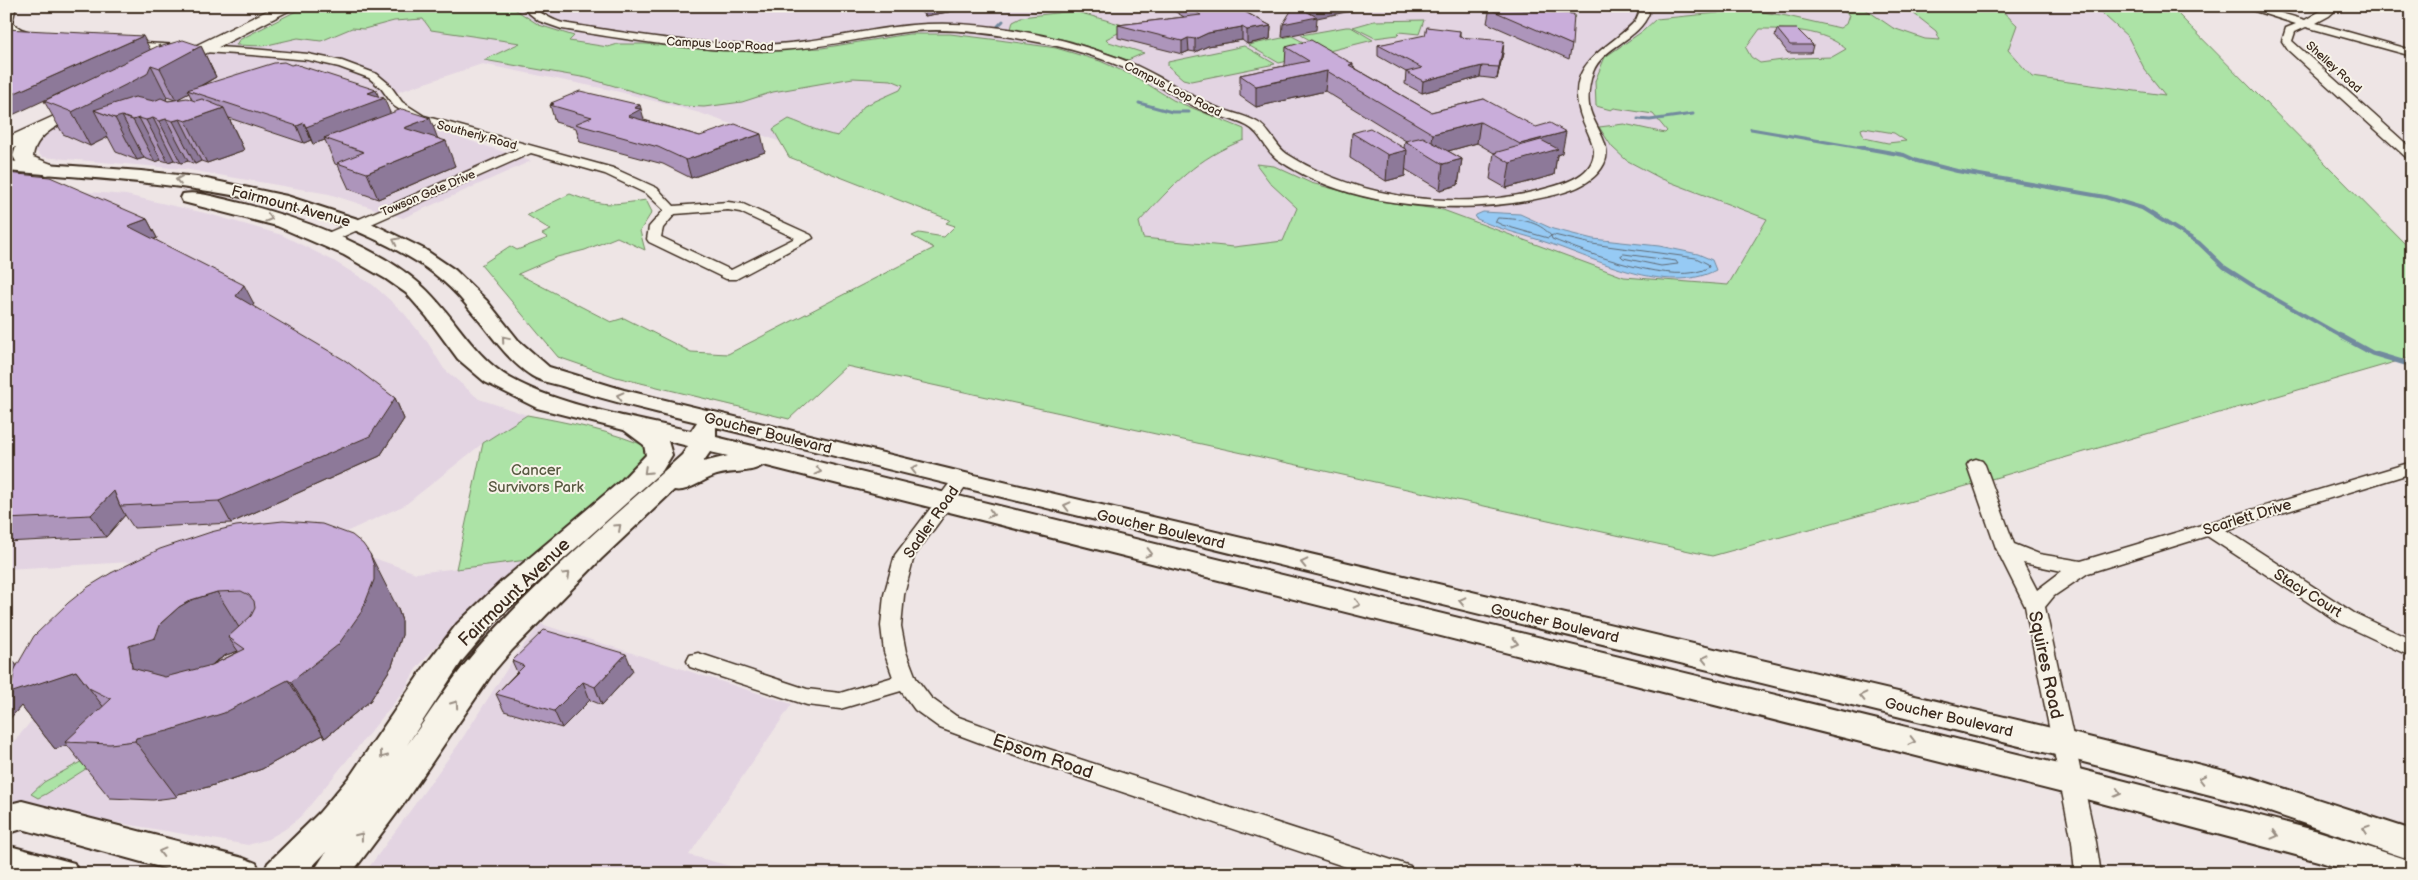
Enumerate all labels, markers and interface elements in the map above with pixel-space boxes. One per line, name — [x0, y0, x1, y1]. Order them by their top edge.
street label: Campus Loop Road — [666, 34, 774, 55]
street label: Shelley Road — [2303, 38, 2365, 97]
street label: Campus Loop Road — [1122, 58, 1224, 121]
street label: Southerly Road — [435, 118, 519, 153]
street label: Towson Gate Drive — [379, 167, 478, 220]
one-way arrow — [174, 176, 183, 186]
street label: Fairmount Avenue — [229, 181, 353, 232]
one-way arrow — [264, 212, 273, 222]
one-way arrow — [392, 237, 401, 247]
one-way arrow — [502, 336, 511, 345]
one-way arrow — [615, 391, 624, 402]
street label: Goucher Boulevard — [702, 408, 834, 459]
park label: Cancer Survivors Park — [488, 461, 584, 497]
one-way arrow — [909, 464, 918, 475]
one-way arrow — [644, 465, 653, 474]
one-way arrow — [814, 465, 823, 476]
street label: Sadler Road — [900, 482, 963, 562]
street label: Scarlett Drive — [2201, 495, 2294, 540]
one-way arrow — [1062, 501, 1071, 512]
street label: Goucher Boulevard — [1095, 506, 1227, 553]
one-way arrow — [986, 508, 995, 519]
one-way arrow — [612, 524, 621, 533]
street label: Fairmount Avenue — [454, 534, 575, 651]
one-way arrow — [1144, 547, 1153, 558]
one-way arrow — [1299, 558, 1308, 569]
street label: Stacy Court — [2270, 565, 2346, 622]
one-way arrow — [561, 572, 570, 581]
one-way arrow — [1457, 596, 1466, 607]
one-way arrow — [1353, 598, 1362, 609]
street label: Goucher Boulevard — [1489, 600, 1621, 647]
street label: Squires Road — [2024, 609, 2067, 721]
one-way arrow — [1511, 637, 1520, 648]
one-way arrow — [1700, 654, 1709, 665]
one-way arrow — [1859, 691, 1867, 702]
street label: Goucher Boulevard — [1883, 694, 2015, 741]
one-way arrow — [449, 700, 458, 710]
street label: Epsom Road — [990, 729, 1096, 783]
one-way arrow — [1908, 735, 1917, 746]
one-way arrow — [380, 749, 389, 759]
one-way arrow — [2197, 774, 2206, 785]
one-way arrow — [2114, 787, 2123, 798]
one-way arrow — [2362, 825, 2370, 835]
one-way arrow — [2271, 829, 2280, 840]
one-way arrow — [355, 833, 363, 842]
one-way arrow — [158, 848, 166, 858]

